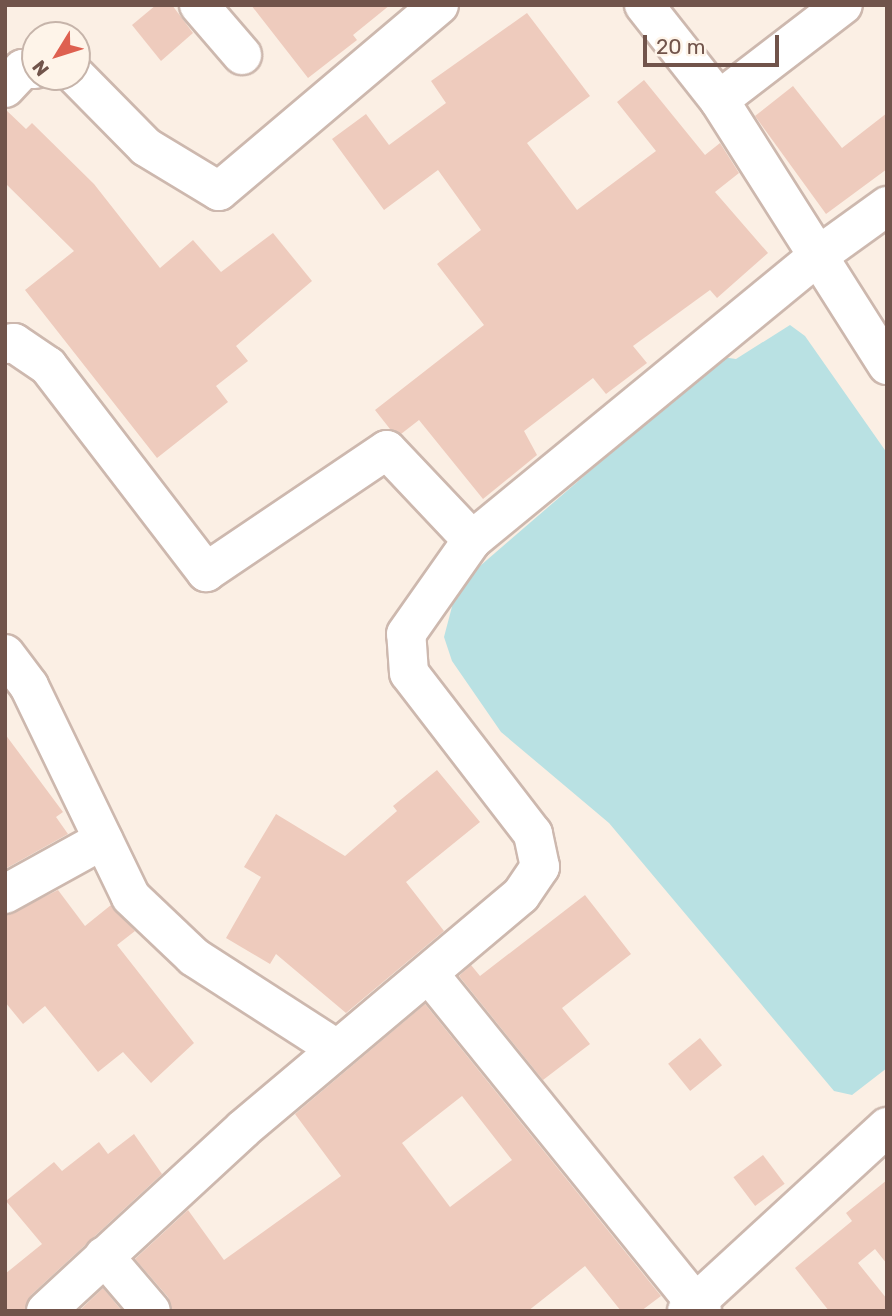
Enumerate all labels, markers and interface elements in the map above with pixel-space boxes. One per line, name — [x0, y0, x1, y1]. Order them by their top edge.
north arrow — [21, 21, 91, 91]
scale bar — [647, 21, 784, 65]
text: 20 m — [656, 34, 705, 59]
text: N — [27, 56, 54, 80]

